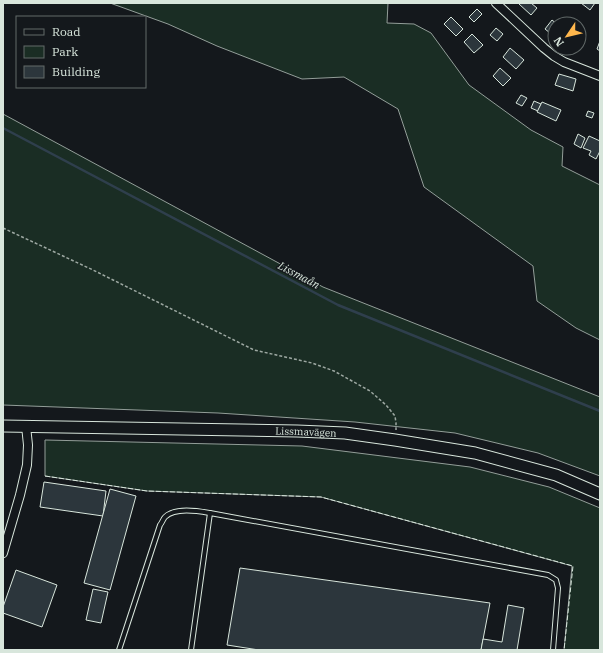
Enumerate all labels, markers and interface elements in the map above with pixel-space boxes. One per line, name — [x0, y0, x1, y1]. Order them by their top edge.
legend — [16, 16, 146, 88]
north arrow — [547, 16, 587, 56]
text: Road — [52, 24, 81, 39]
text: N — [550, 34, 567, 49]
text: Park — [52, 44, 78, 59]
text: Building — [52, 64, 100, 79]
water label: Lissmaån — [275, 258, 323, 292]
street label: Lissmavägen — [275, 424, 338, 439]

